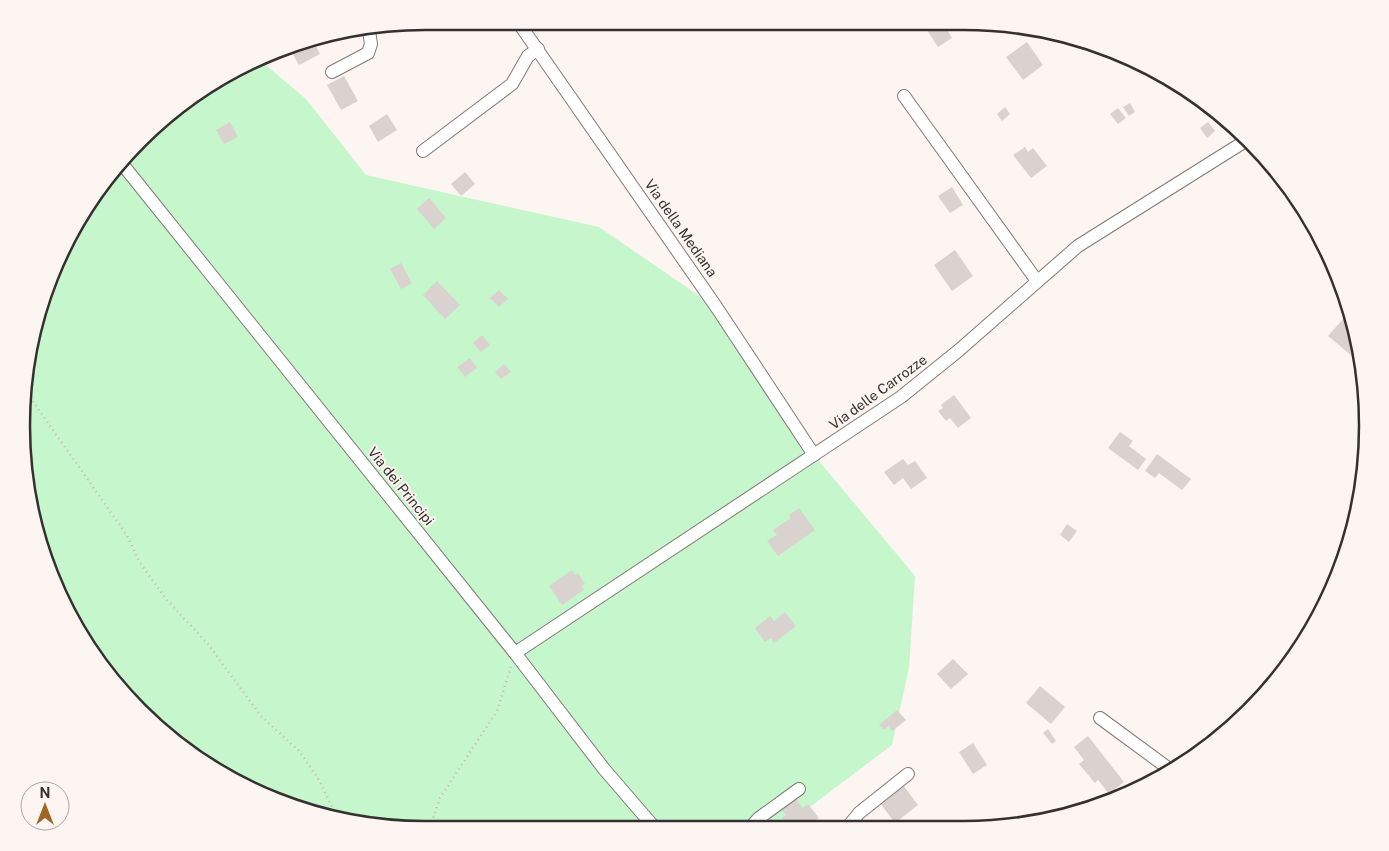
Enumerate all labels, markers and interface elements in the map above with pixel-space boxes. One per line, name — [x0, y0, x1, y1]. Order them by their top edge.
street label: Via della Mediana — [641, 176, 721, 280]
street label: Via delle Carrozze — [826, 351, 930, 433]
street label: Via dei Principi — [365, 444, 437, 528]
north arrow — [20, 781, 70, 831]
text: N — [40, 785, 50, 801]

